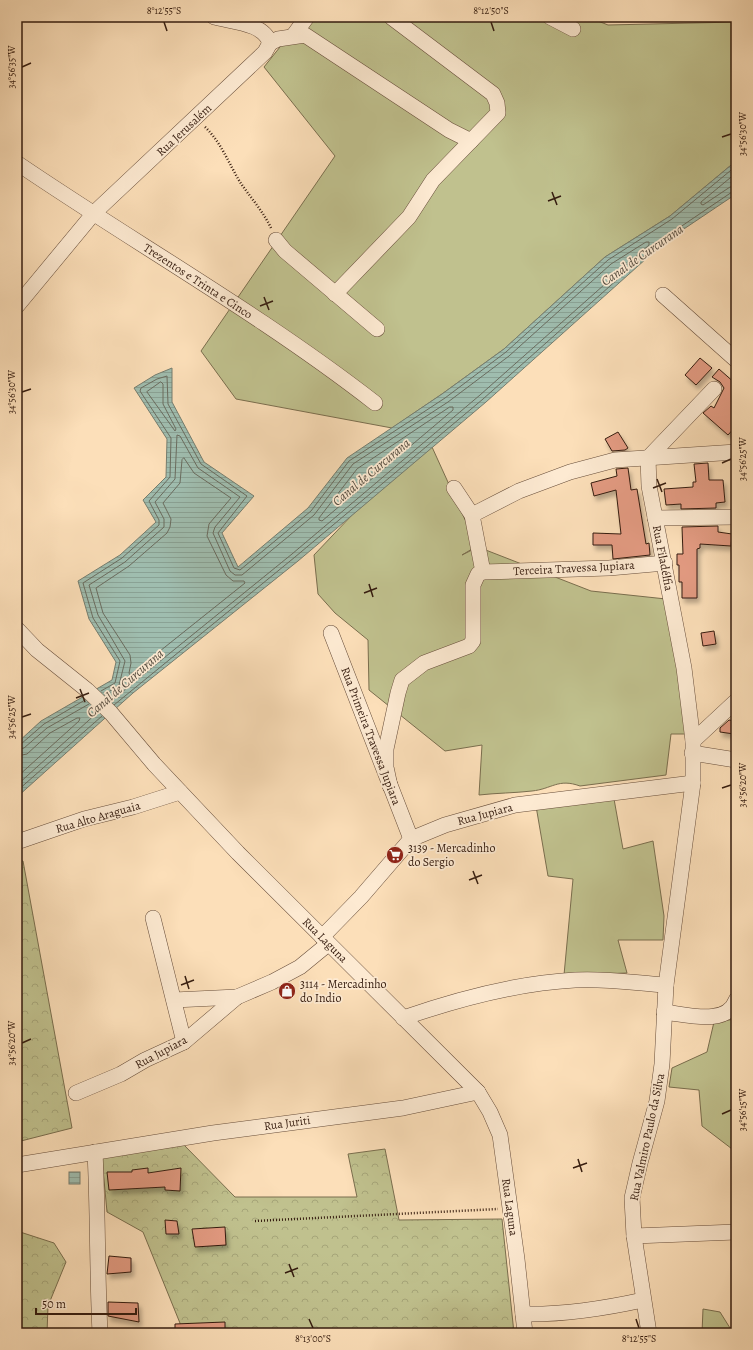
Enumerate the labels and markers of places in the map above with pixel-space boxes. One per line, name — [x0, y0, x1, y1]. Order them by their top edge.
place label: 3139 - Mercadinho do Sergio — [408, 840, 496, 870]
supermarket icon: 3139 - Mercadinho do Sergio — [385, 845, 405, 865]
place label: 3114 - Mercadinho do Indio — [300, 976, 387, 1006]
shop icon: 3114 - Mercadinho do Indio — [277, 981, 297, 1001]

